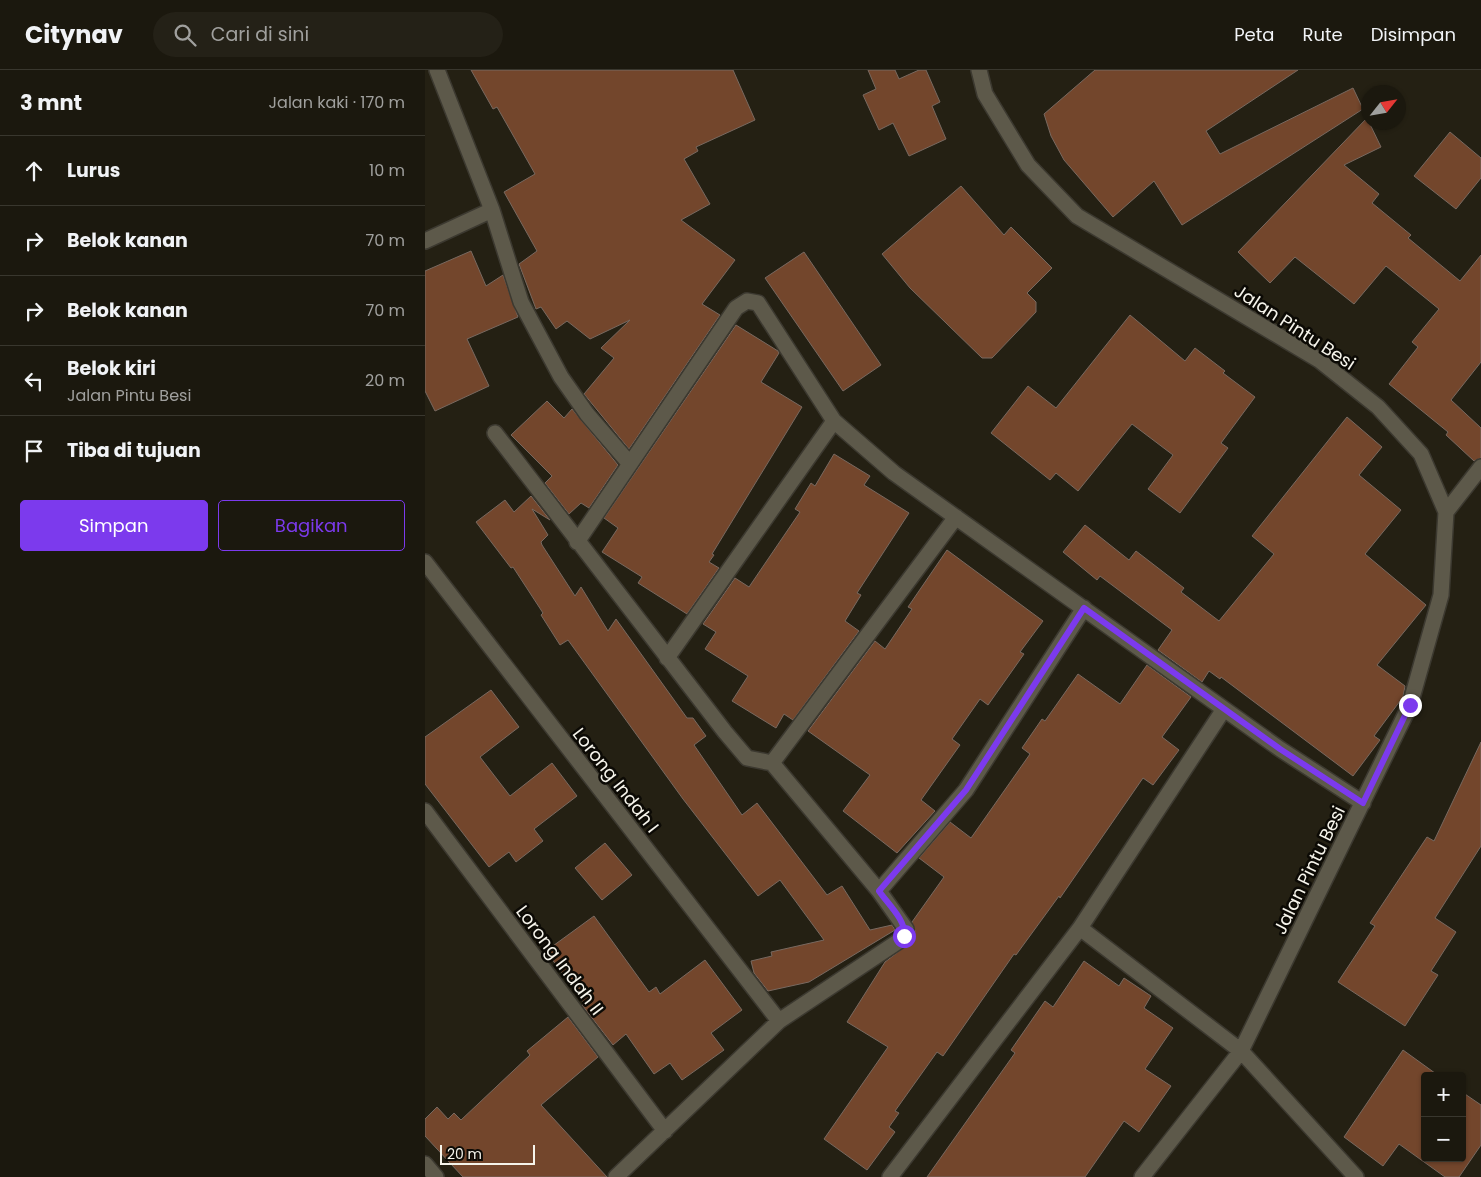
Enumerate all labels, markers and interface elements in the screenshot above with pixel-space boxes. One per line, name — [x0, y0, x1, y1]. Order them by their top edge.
search box — [153, 12, 503, 57]
text: Citynav — [25, 18, 123, 51]
icon: search — [171, 21, 199, 49]
text: Cari di sini — [211, 21, 309, 48]
text: Peta — [1234, 22, 1274, 47]
text: Rute — [1302, 22, 1343, 47]
text: Disimpan — [1371, 22, 1456, 47]
north arrow — [1361, 85, 1406, 130]
text: 3 mnt — [20, 88, 82, 117]
text: Jalan kaki · 170 m — [269, 91, 405, 114]
icon: ahead — [20, 157, 48, 185]
text: Lurus — [67, 157, 120, 184]
text: 10 m — [369, 159, 405, 182]
icon: right — [20, 227, 48, 255]
text: Belok kanan — [67, 227, 188, 254]
text: 70 m — [365, 229, 405, 252]
street label: Jalan Pintu Besi — [1230, 278, 1360, 376]
icon: right — [20, 297, 48, 325]
text: Belok kanan — [67, 297, 188, 324]
text: 70 m — [365, 299, 405, 322]
text: Belok kiri — [67, 355, 156, 382]
icon: left — [20, 367, 48, 395]
text: 20 m — [365, 369, 405, 392]
text: Jalan Pintu Besi — [67, 384, 191, 407]
icon: arrive — [20, 437, 48, 465]
text: Tiba di tujuan — [67, 437, 201, 464]
button: Simpan — [20, 500, 208, 551]
button: Bagikan — [218, 500, 405, 551]
route end — [1399, 694, 1422, 717]
street label: Lorong Indah I — [567, 722, 665, 838]
street label: Jalan Pintu Besi — [1267, 802, 1351, 938]
street label: Lorong Indah II — [510, 900, 610, 1020]
route start — [893, 925, 916, 948]
map controls — [1421, 1072, 1466, 1162]
button: + — [1421, 1072, 1466, 1117]
button: − — [1421, 1117, 1466, 1162]
scale bar — [440, 1142, 535, 1165]
text: 20 m — [447, 1144, 482, 1164]

